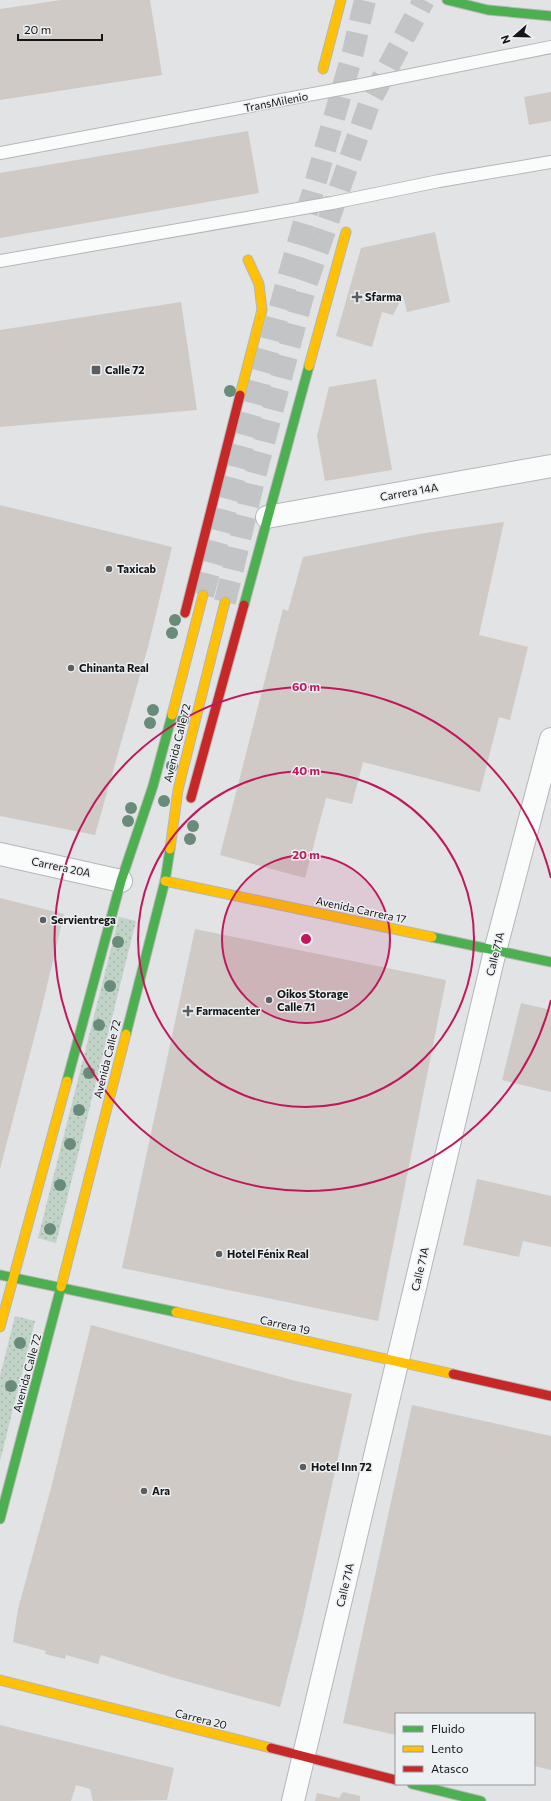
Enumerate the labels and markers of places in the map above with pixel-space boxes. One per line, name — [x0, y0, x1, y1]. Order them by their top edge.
place label: Sfarma — [365, 290, 402, 303]
marker: Sfarma — [352, 292, 362, 302]
place label: Calle 72 — [105, 363, 145, 376]
marker: Calle 72 — [90, 364, 102, 376]
place label: Taxicab — [117, 562, 157, 575]
marker: Taxicab — [104, 564, 114, 574]
place label: Chinanta Real — [79, 661, 149, 674]
marker: Chinanta Real — [66, 663, 76, 673]
place label: Servientrega — [51, 913, 116, 926]
marker: Servientrega — [38, 915, 48, 925]
centre of rings — [299, 932, 313, 946]
place label: Oikos Storage Calle 71 — [277, 987, 349, 1013]
marker: Oikos Storage Calle 71 — [264, 995, 274, 1005]
place label: Farmacenter — [196, 1004, 261, 1017]
marker: Farmacenter — [183, 1006, 193, 1016]
place label: Hotel Fénix Real — [227, 1247, 309, 1260]
marker: Hotel Fénix Real — [214, 1249, 224, 1259]
place label: Hotel Inn 72 — [311, 1460, 372, 1473]
marker: Hotel Inn 72 — [298, 1462, 308, 1472]
place label: Ara — [152, 1484, 170, 1497]
marker: Ara — [139, 1486, 149, 1496]

